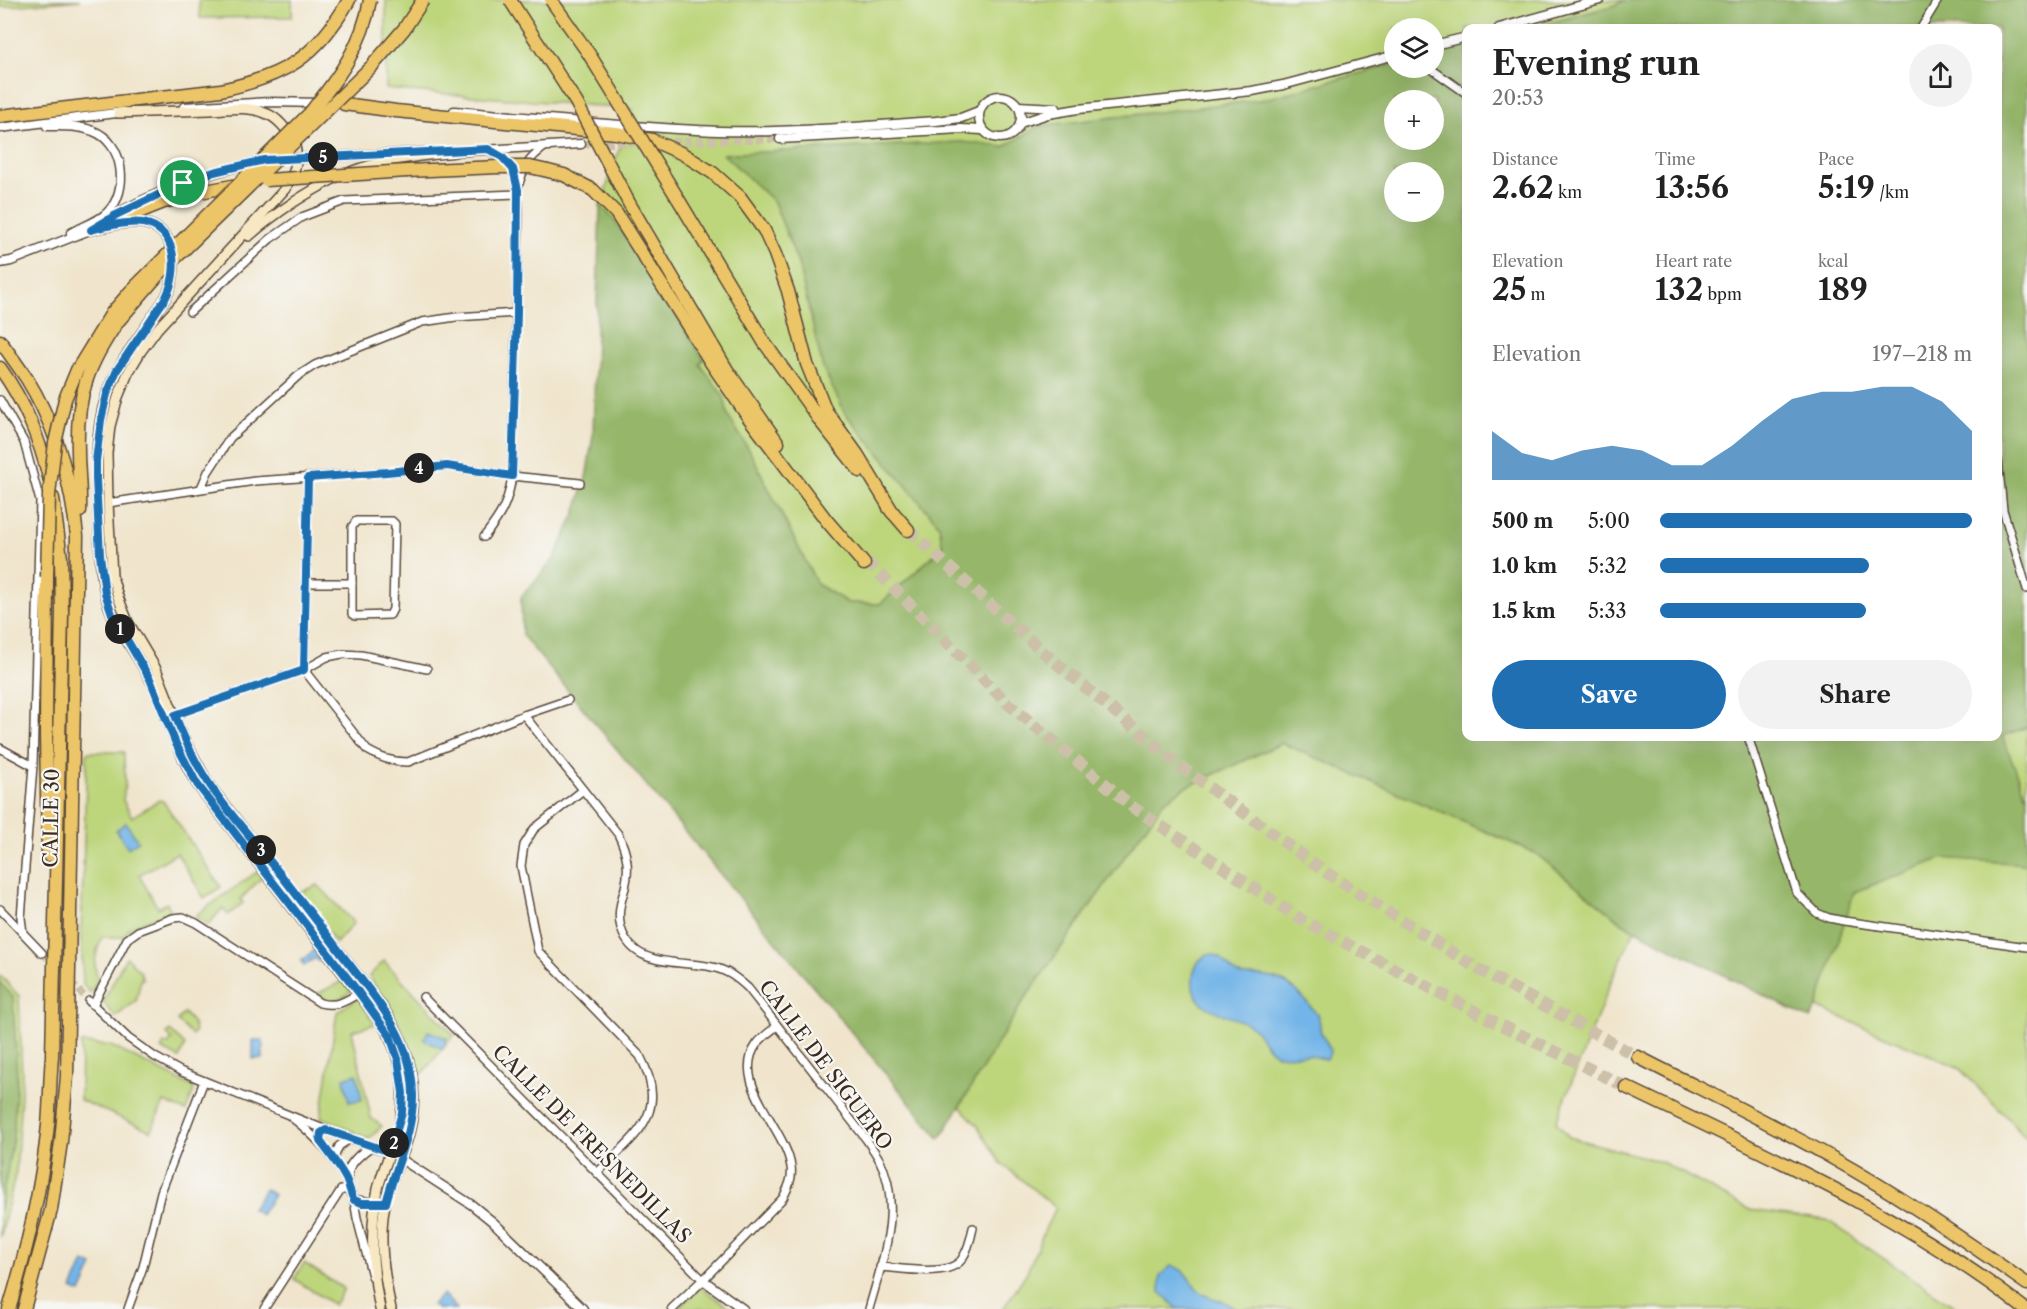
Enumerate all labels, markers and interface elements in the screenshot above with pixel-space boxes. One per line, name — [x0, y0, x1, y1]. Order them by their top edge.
map controls — [1384, 18, 1444, 222]
button: layers — [1384, 18, 1444, 78]
text: Evening run — [1492, 43, 1700, 84]
button: share — [1909, 44, 1972, 107]
text: 20:53 — [1492, 86, 1544, 110]
button: + — [1384, 90, 1444, 150]
pin: 5 — [308, 142, 338, 172]
text: 5 — [319, 147, 327, 167]
text: Distance — [1492, 149, 1558, 169]
text: Time — [1655, 149, 1695, 169]
text: Pace — [1818, 149, 1854, 169]
pin — [157, 157, 208, 208]
button: − — [1384, 162, 1444, 222]
icon: arrive — [166, 166, 199, 199]
text: 2.62 — [1492, 169, 1554, 206]
text: 13:56 — [1655, 169, 1729, 206]
text: 5:19 — [1818, 169, 1875, 206]
text: km — [1554, 182, 1582, 202]
text: /km — [1875, 182, 1909, 202]
text: Elevation — [1492, 251, 1563, 271]
text: Heart rate — [1655, 251, 1732, 271]
text: kcal — [1818, 251, 1848, 271]
text: 25 — [1492, 271, 1526, 308]
text: 132 — [1655, 271, 1703, 308]
text: 189 — [1818, 271, 1868, 308]
text: m — [1526, 284, 1545, 304]
text: bpm — [1703, 284, 1742, 304]
text: Elevation — [1492, 342, 1581, 366]
text: 197–218 m — [1872, 342, 1972, 366]
pin: 4 — [404, 453, 434, 483]
text: 4 — [414, 458, 424, 478]
text: 500 m — [1492, 509, 1553, 533]
text: 5:00 — [1588, 509, 1630, 533]
text: 1.0 km — [1492, 554, 1557, 578]
text: 5:32 — [1588, 554, 1627, 578]
text: 1.5 km — [1492, 599, 1556, 623]
text: 5:33 — [1588, 599, 1627, 623]
pin: 1 — [105, 614, 135, 644]
text: 1 — [116, 619, 124, 639]
button: Save — [1492, 660, 1726, 729]
button: Share — [1738, 660, 1972, 729]
street label: CALLE 30 — [38, 768, 64, 868]
pin: 3 — [246, 835, 276, 865]
text: 3 — [256, 840, 266, 860]
street label: CALLE DE SIGUERO — [754, 975, 898, 1155]
street label: CALLE DE FRESNEDILLAS — [488, 1040, 696, 1248]
pin: 2 — [379, 1128, 409, 1158]
text: 2 — [389, 1133, 399, 1153]

